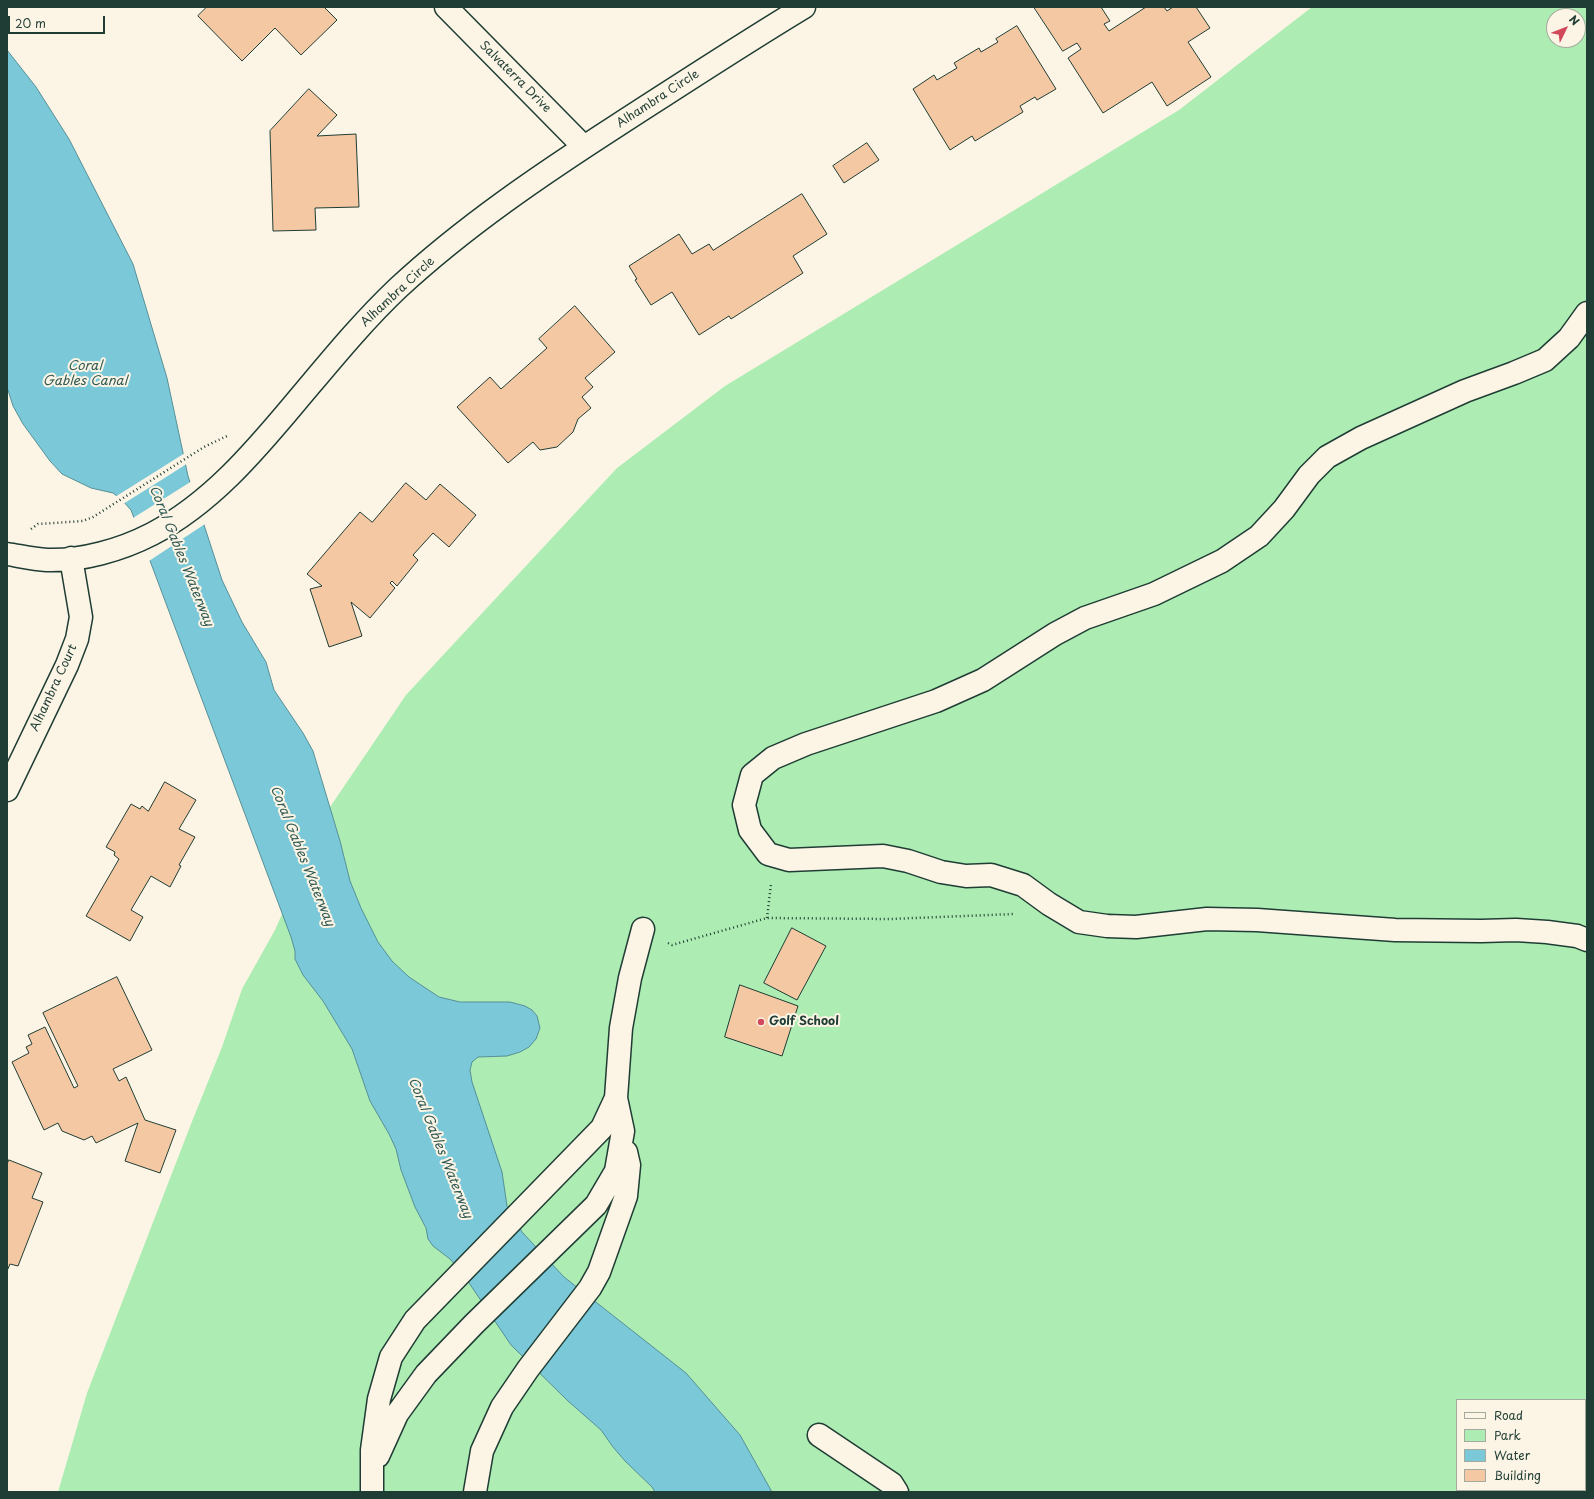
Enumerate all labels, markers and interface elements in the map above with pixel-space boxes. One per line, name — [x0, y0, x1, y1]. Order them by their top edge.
scale bar — [10, 8, 107, 34]
north arrow — [1546, 8, 1586, 48]
text: N — [1565, 11, 1584, 29]
text: 20 m — [15, 14, 46, 32]
street label: Salvaterra Drive — [476, 38, 554, 116]
street label: Alhambra Circle — [614, 67, 702, 131]
street label: Alhambra Circle — [358, 254, 438, 330]
water label: Coral Gables Canal — [43, 358, 127, 389]
water label: Coral Gables Waterway — [146, 483, 216, 629]
street label: Alhambra Court — [28, 642, 80, 734]
water label: Coral Gables Waterway — [267, 783, 337, 929]
place label: Golf School — [769, 1015, 839, 1029]
marker: Golf School — [756, 1017, 766, 1027]
water label: Coral Gables Waterway — [405, 1075, 475, 1221]
legend — [1456, 1399, 1586, 1491]
text: Road — [1494, 1406, 1523, 1424]
text: Park — [1494, 1426, 1521, 1444]
text: Water — [1494, 1446, 1530, 1464]
text: Building — [1494, 1466, 1541, 1484]

